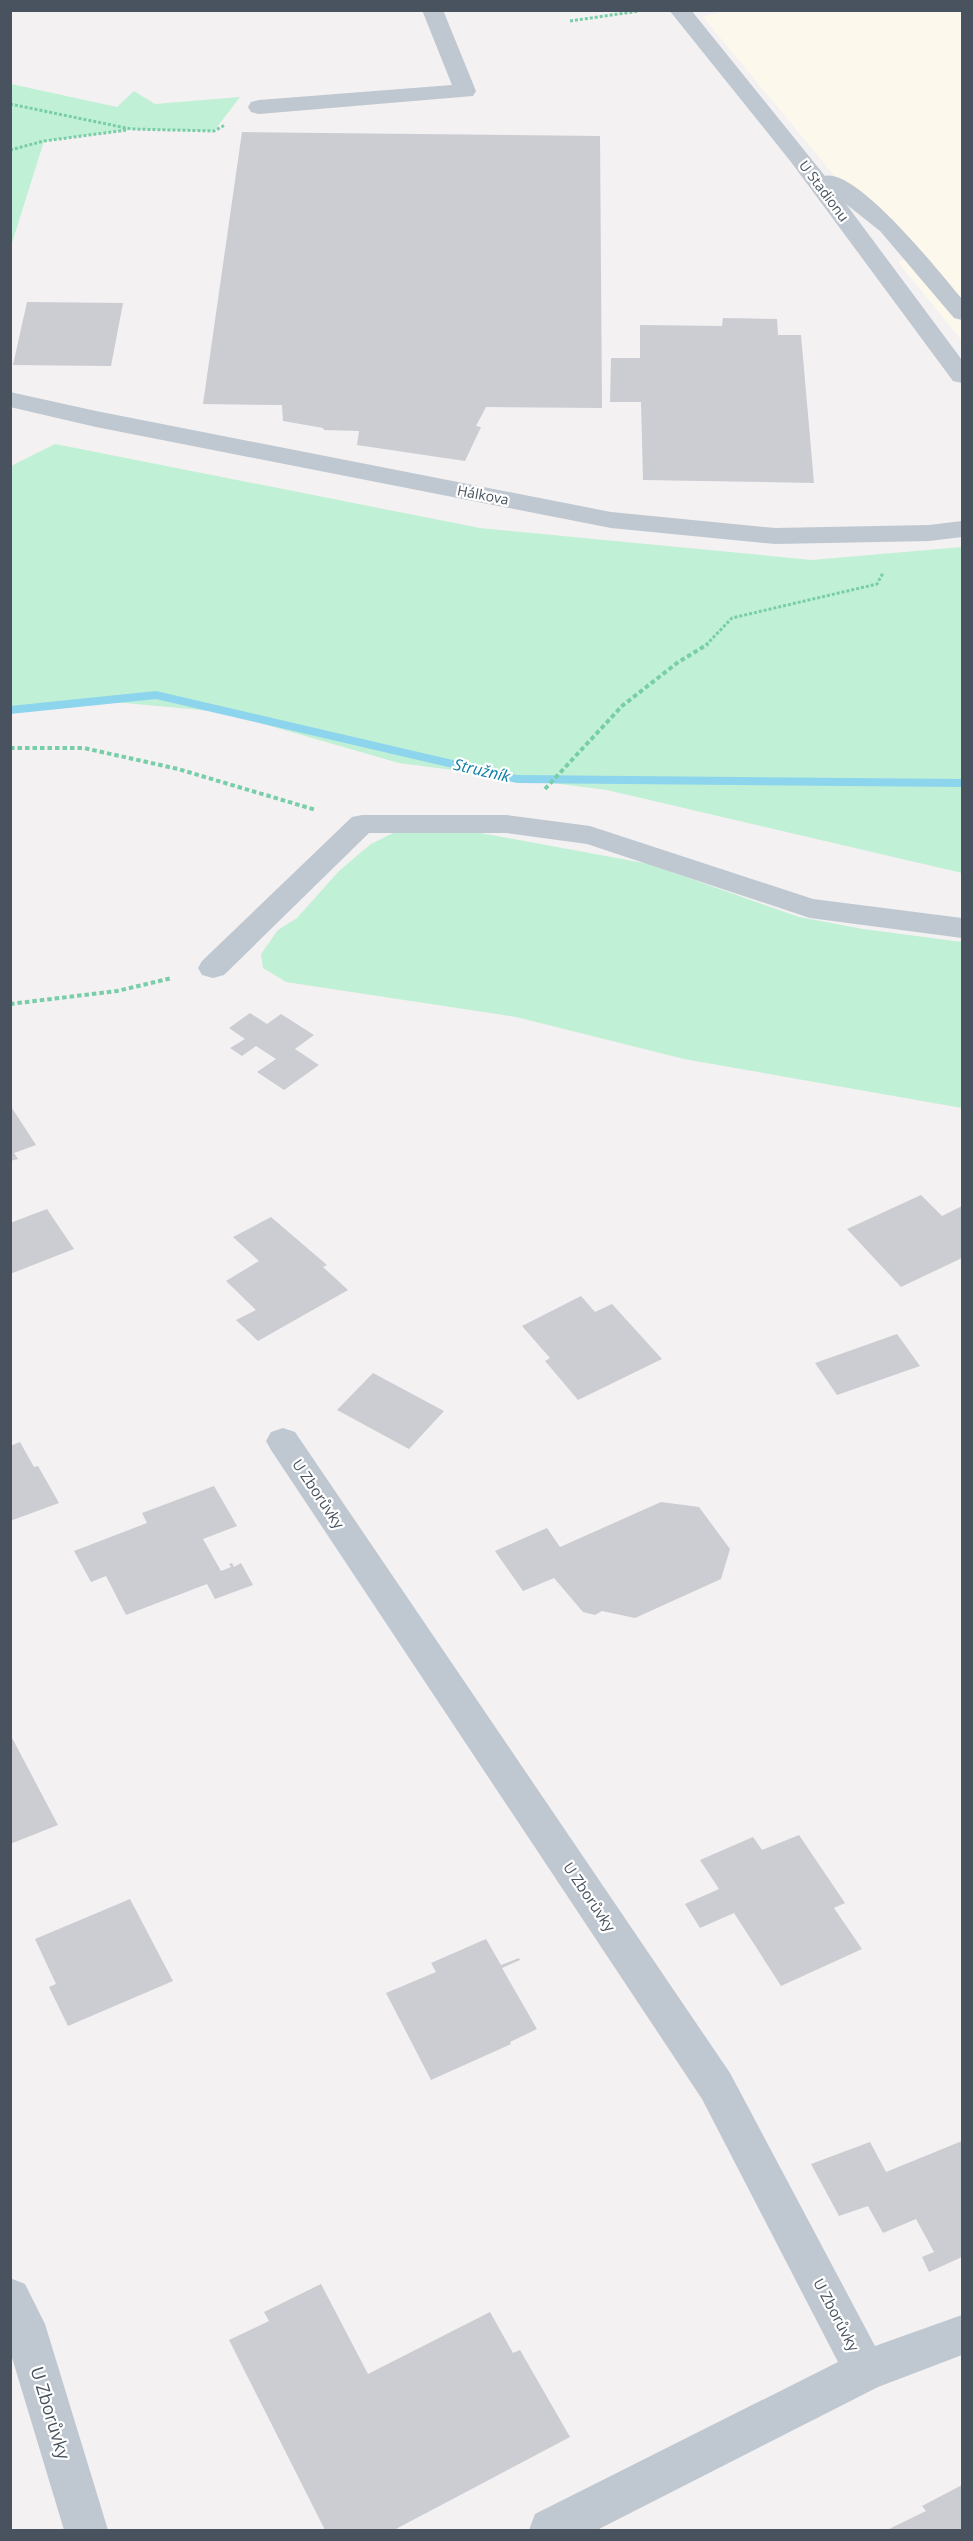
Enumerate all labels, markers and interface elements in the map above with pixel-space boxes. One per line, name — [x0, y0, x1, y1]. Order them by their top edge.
street label: U Stadionu — [795, 156, 854, 225]
street label: Hálkova — [456, 480, 511, 509]
water label: Stružník — [452, 753, 513, 787]
street label: U Zborůvky — [288, 1455, 350, 1533]
street label: U Zborůvky — [559, 1858, 621, 1936]
street label: U Zborůvky — [809, 2275, 865, 2355]
street label: U Zborůvky — [25, 2363, 77, 2463]

